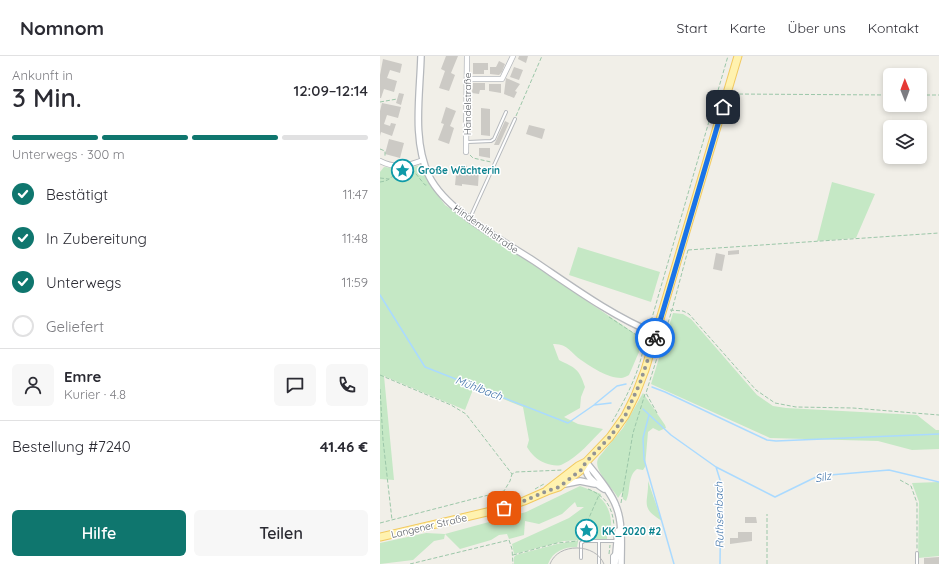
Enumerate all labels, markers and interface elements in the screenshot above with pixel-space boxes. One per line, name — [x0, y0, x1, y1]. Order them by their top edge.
text: Nomnom — [20, 16, 104, 40]
text: Start — [676, 19, 708, 37]
text: Karte — [730, 19, 766, 37]
text: Über uns — [788, 19, 846, 37]
text: Kontakt — [868, 19, 919, 37]
text: Ankunft in — [12, 67, 73, 83]
north arrow — [883, 68, 927, 112]
map controls — [883, 68, 927, 164]
street label: Händelstraße — [461, 72, 474, 135]
text: 3 Min. — [12, 81, 82, 114]
text: 12:09–12:14 — [293, 81, 368, 100]
pin — [706, 90, 740, 124]
icon: home — [712, 96, 734, 118]
button: layers — [883, 120, 927, 164]
text: Unterwegs · 300 m — [12, 146, 125, 162]
place icon: Große Wächterin — [389, 157, 415, 183]
place label: Große Wächterin — [418, 164, 500, 177]
icon: check — [12, 183, 34, 205]
text: Bestätigt — [46, 185, 108, 204]
text: 11:47 — [343, 186, 368, 202]
street label: Hindemithstraße — [451, 202, 521, 257]
icon: check — [12, 227, 34, 249]
text: In Zubereitung — [46, 229, 147, 248]
text: 11:48 — [342, 230, 368, 246]
icon: check — [12, 271, 34, 293]
text: Unterwegs — [46, 273, 121, 292]
text: 11:59 — [342, 274, 368, 290]
text: Geliefert — [46, 317, 104, 336]
courier — [635, 318, 675, 358]
icon: bike — [644, 327, 666, 349]
button: person — [12, 364, 54, 406]
button: chat — [274, 364, 316, 406]
button: phone — [326, 364, 368, 406]
text: Emre — [64, 367, 101, 386]
water label: Mühlbach — [453, 373, 505, 404]
text: Kurier · 4.8 — [64, 386, 126, 402]
text: Bestellung #7240 — [12, 437, 131, 456]
text: 41.46 € — [320, 437, 368, 456]
water label: Silz — [814, 468, 834, 485]
water label: Ruthsenbach — [711, 481, 727, 548]
pin — [487, 491, 521, 525]
icon: bag — [493, 497, 515, 519]
button: Hilfe — [12, 510, 186, 556]
button: Teilen — [194, 510, 368, 556]
street label: Langener Straße — [390, 511, 468, 541]
place icon: KK_2020 #2 — [574, 518, 600, 544]
place label: KK_2020 #2 — [602, 525, 662, 538]

